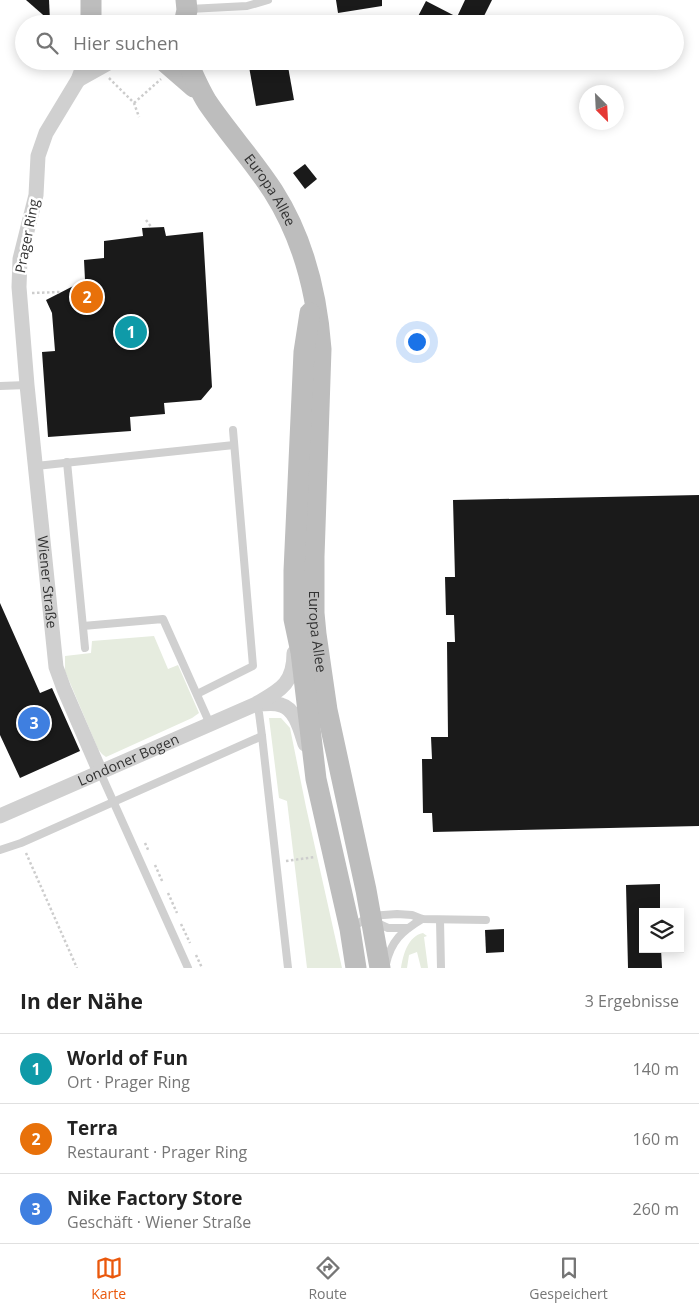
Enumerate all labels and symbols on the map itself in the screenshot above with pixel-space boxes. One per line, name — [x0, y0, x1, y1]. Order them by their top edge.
north arrow — [579, 85, 624, 130]
street label: Europa Allee — [240, 150, 300, 229]
street label: Prager Ring — [10, 197, 43, 275]
pin: 2 — [71, 278, 103, 316]
pin: 1 — [115, 313, 147, 351]
your location — [404, 329, 430, 355]
street label: Wiener Straße — [34, 535, 62, 629]
street label: Europa Allee — [305, 590, 331, 674]
pin: 3 — [18, 704, 50, 742]
street label: Londoner Bogen — [74, 729, 182, 790]

